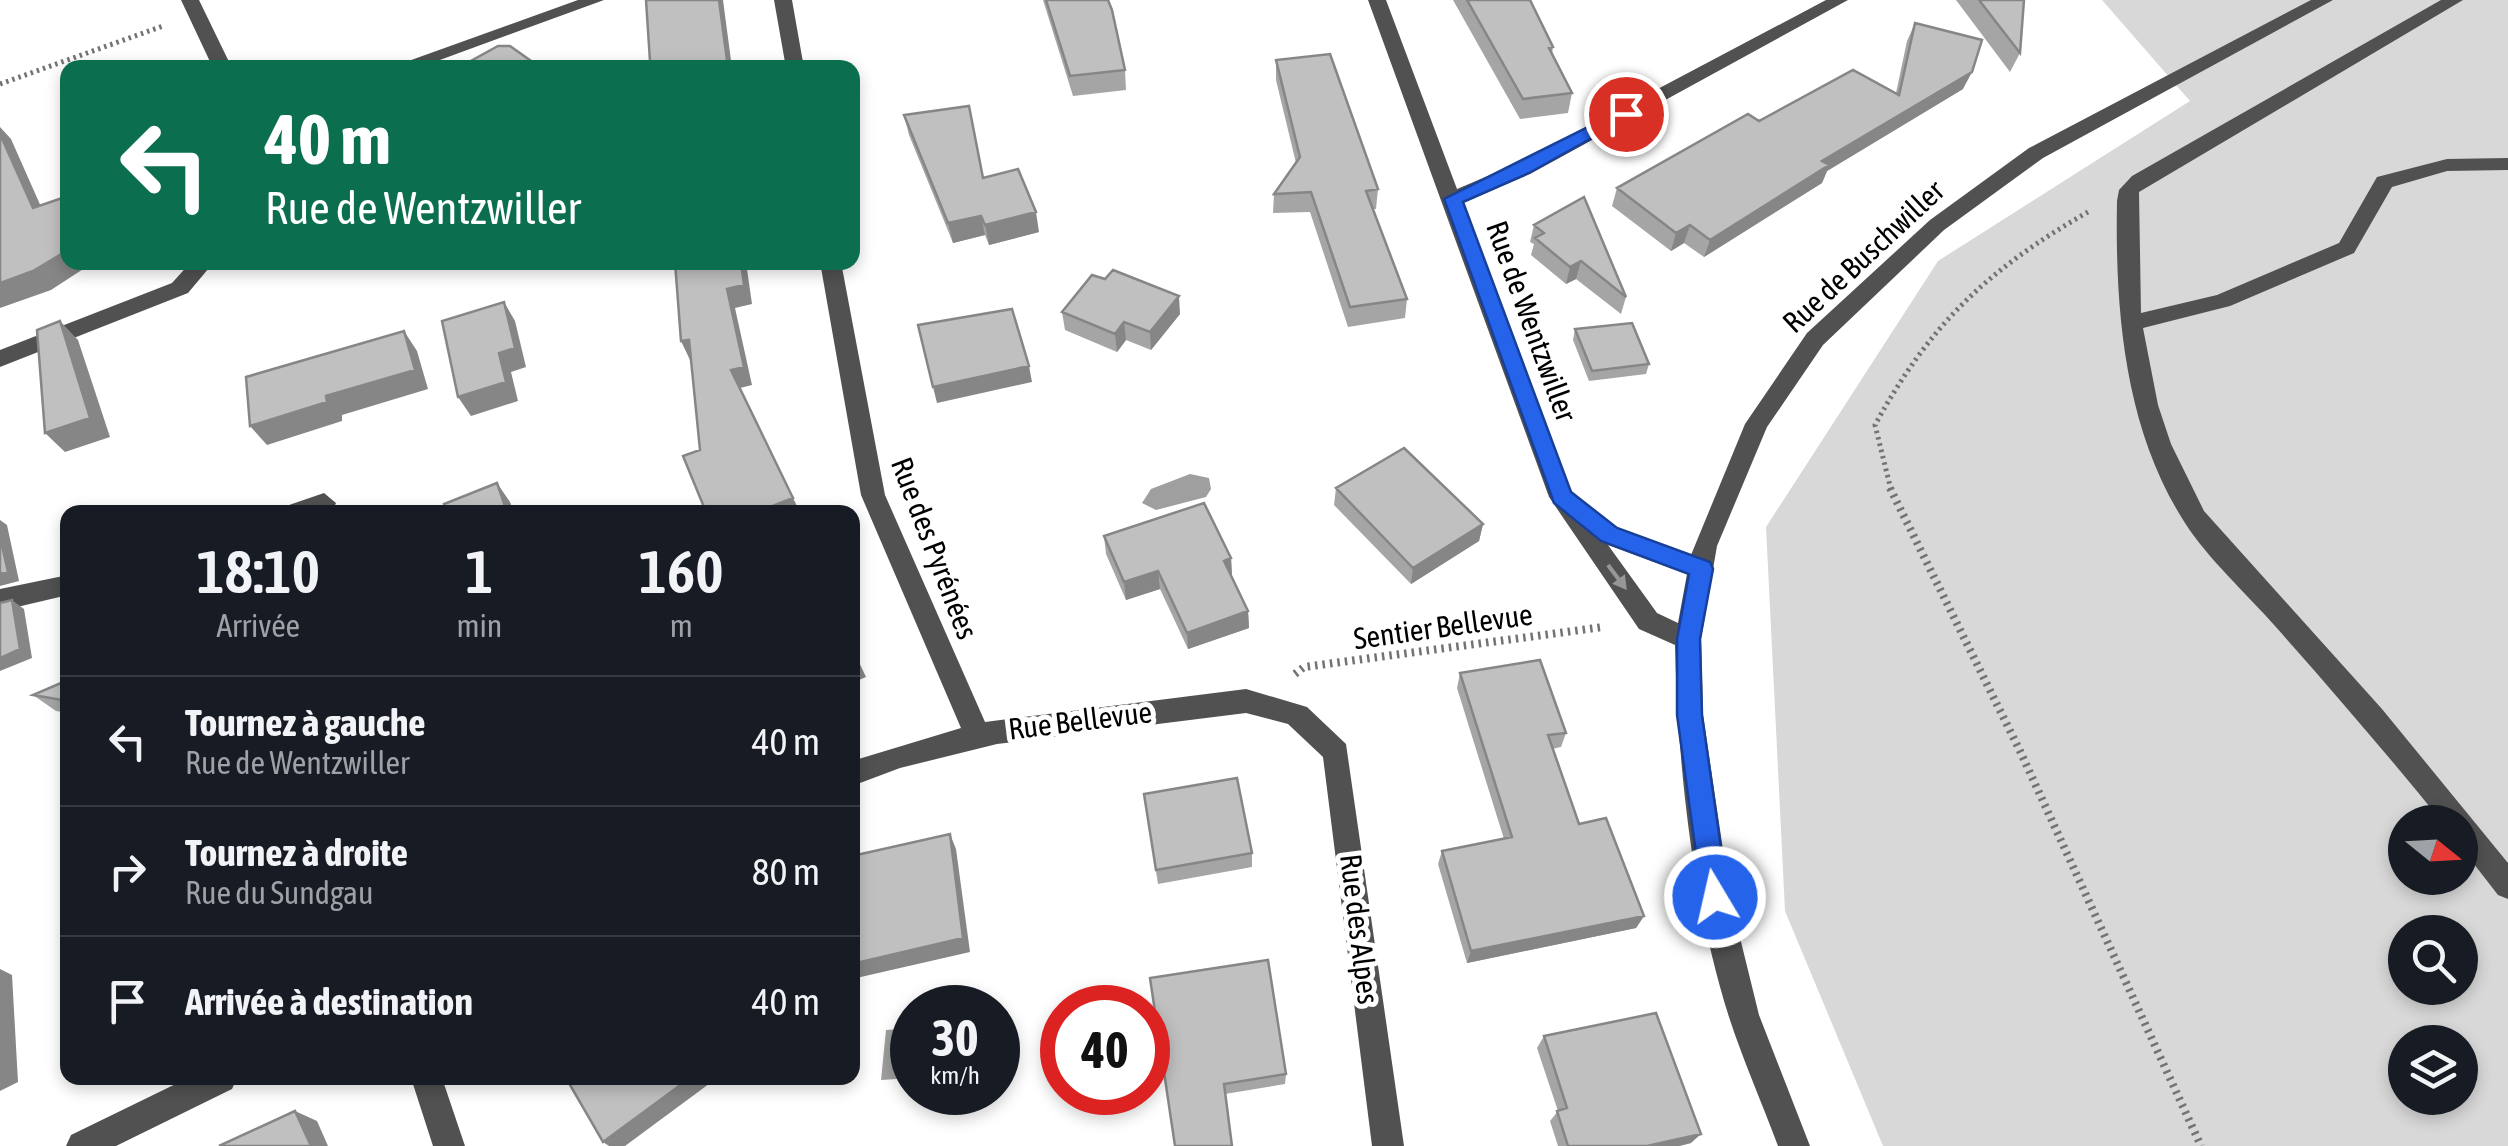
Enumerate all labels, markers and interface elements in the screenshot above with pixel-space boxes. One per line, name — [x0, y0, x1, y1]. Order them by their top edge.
pin — [1584, 72, 1669, 157]
icon: arrive — [1599, 87, 1654, 142]
text: 40 m — [265, 99, 391, 179]
icon: left — [100, 100, 230, 230]
street label: Rue de Buschwiller — [1776, 172, 1951, 339]
text: Rue de Wentzwiller — [265, 182, 581, 234]
street label: Rue de Wentzwiller — [1480, 216, 1584, 427]
street label: Rue des Pyrénées — [885, 453, 985, 643]
text: 18:10 — [196, 537, 320, 606]
text: 1 — [465, 537, 494, 606]
text: 160 — [639, 537, 723, 606]
one-way arrow — [1606, 564, 1626, 590]
street label: Sentier Bellevue — [1351, 597, 1535, 655]
text: Arrivée — [216, 607, 300, 644]
text: min — [456, 607, 502, 644]
text: m — [670, 607, 693, 644]
street label: Rue Bellevue — [1006, 694, 1154, 746]
text: Tournez à gauche — [185, 701, 426, 744]
icon: left — [100, 714, 155, 769]
text: 40 m — [752, 720, 820, 763]
text: Rue de Wentzwiller — [185, 744, 410, 781]
north arrow — [2388, 805, 2478, 895]
map controls — [2388, 805, 2478, 1115]
text: Tournez à droite — [185, 831, 408, 874]
icon: right — [100, 844, 155, 899]
position arrow — [1663, 845, 1767, 949]
text: 80 m — [752, 850, 820, 893]
street label: Rue des Alpes — [1334, 852, 1386, 1006]
text: Rue du Sundgau — [185, 874, 373, 911]
button: search — [2388, 915, 2478, 1005]
icon: arrive — [100, 974, 155, 1029]
text: Arrivée à destination — [185, 980, 473, 1023]
text: 40 m — [752, 980, 820, 1023]
speed limit sign: 40 — [1040, 985, 1170, 1115]
text: 30 — [931, 1009, 978, 1067]
button: layers — [2388, 1025, 2478, 1115]
text: km/h — [930, 1061, 980, 1089]

